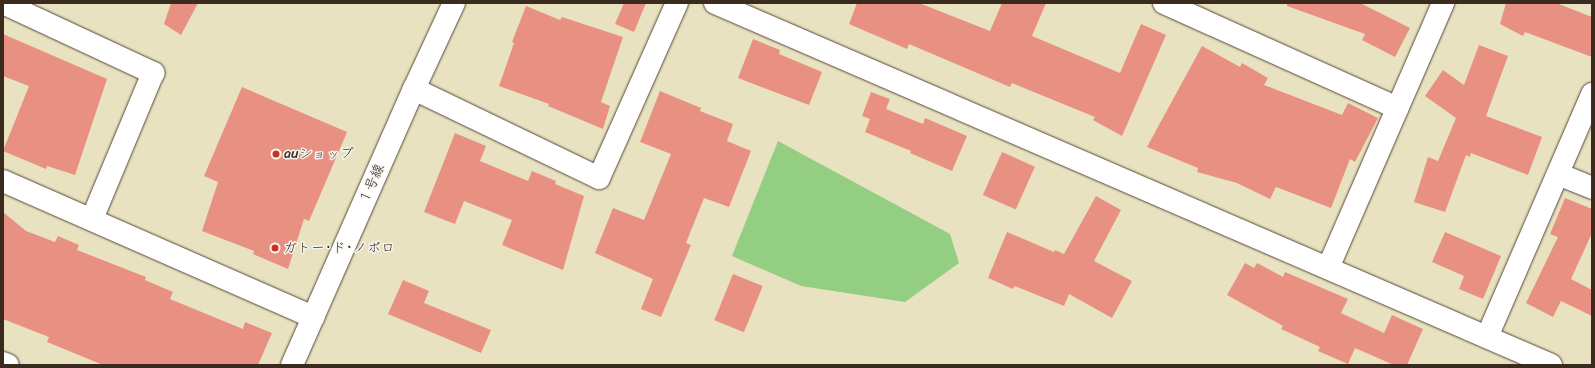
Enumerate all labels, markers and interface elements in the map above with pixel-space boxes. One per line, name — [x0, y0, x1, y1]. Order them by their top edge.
place label: auショップ — [284, 146, 355, 162]
marker: auショップ — [271, 149, 281, 159]
street label: １号線 — [356, 161, 388, 207]
place label: ガトー･ド･ノポロ — [283, 240, 395, 256]
marker: ガトー･ド･ノポロ — [270, 243, 280, 253]

